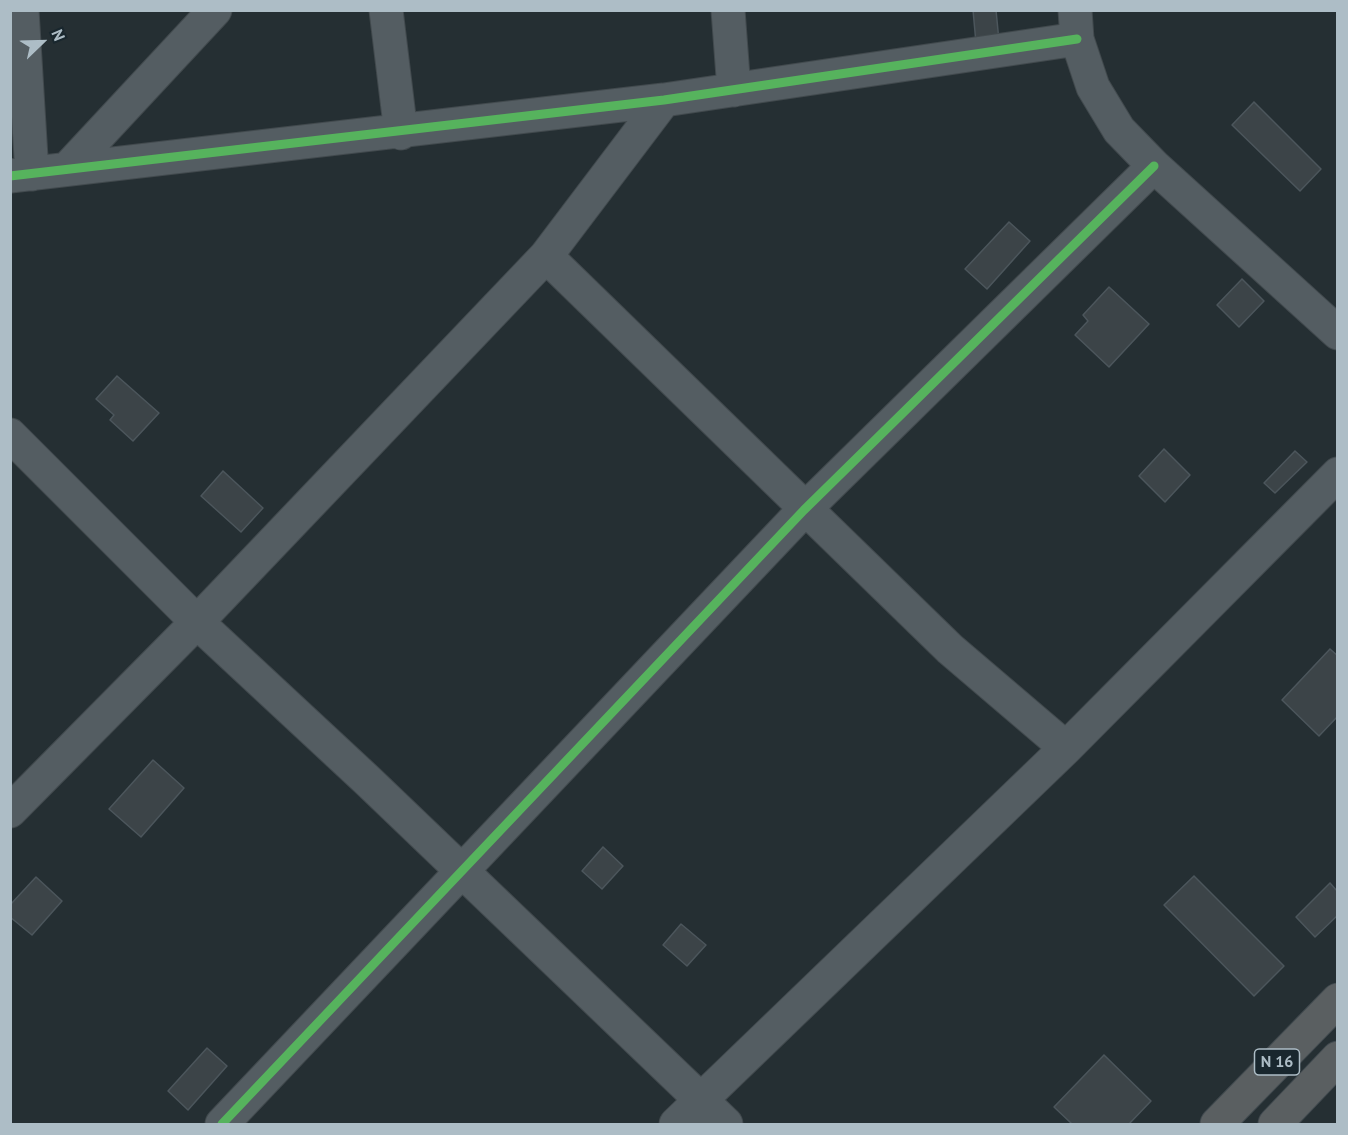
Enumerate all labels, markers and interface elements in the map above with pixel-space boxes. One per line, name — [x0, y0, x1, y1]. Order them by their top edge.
north arrow — [12, 12, 72, 72]
text: N — [47, 26, 70, 44]
road number: N 16 — [1254, 1049, 1300, 1075]

